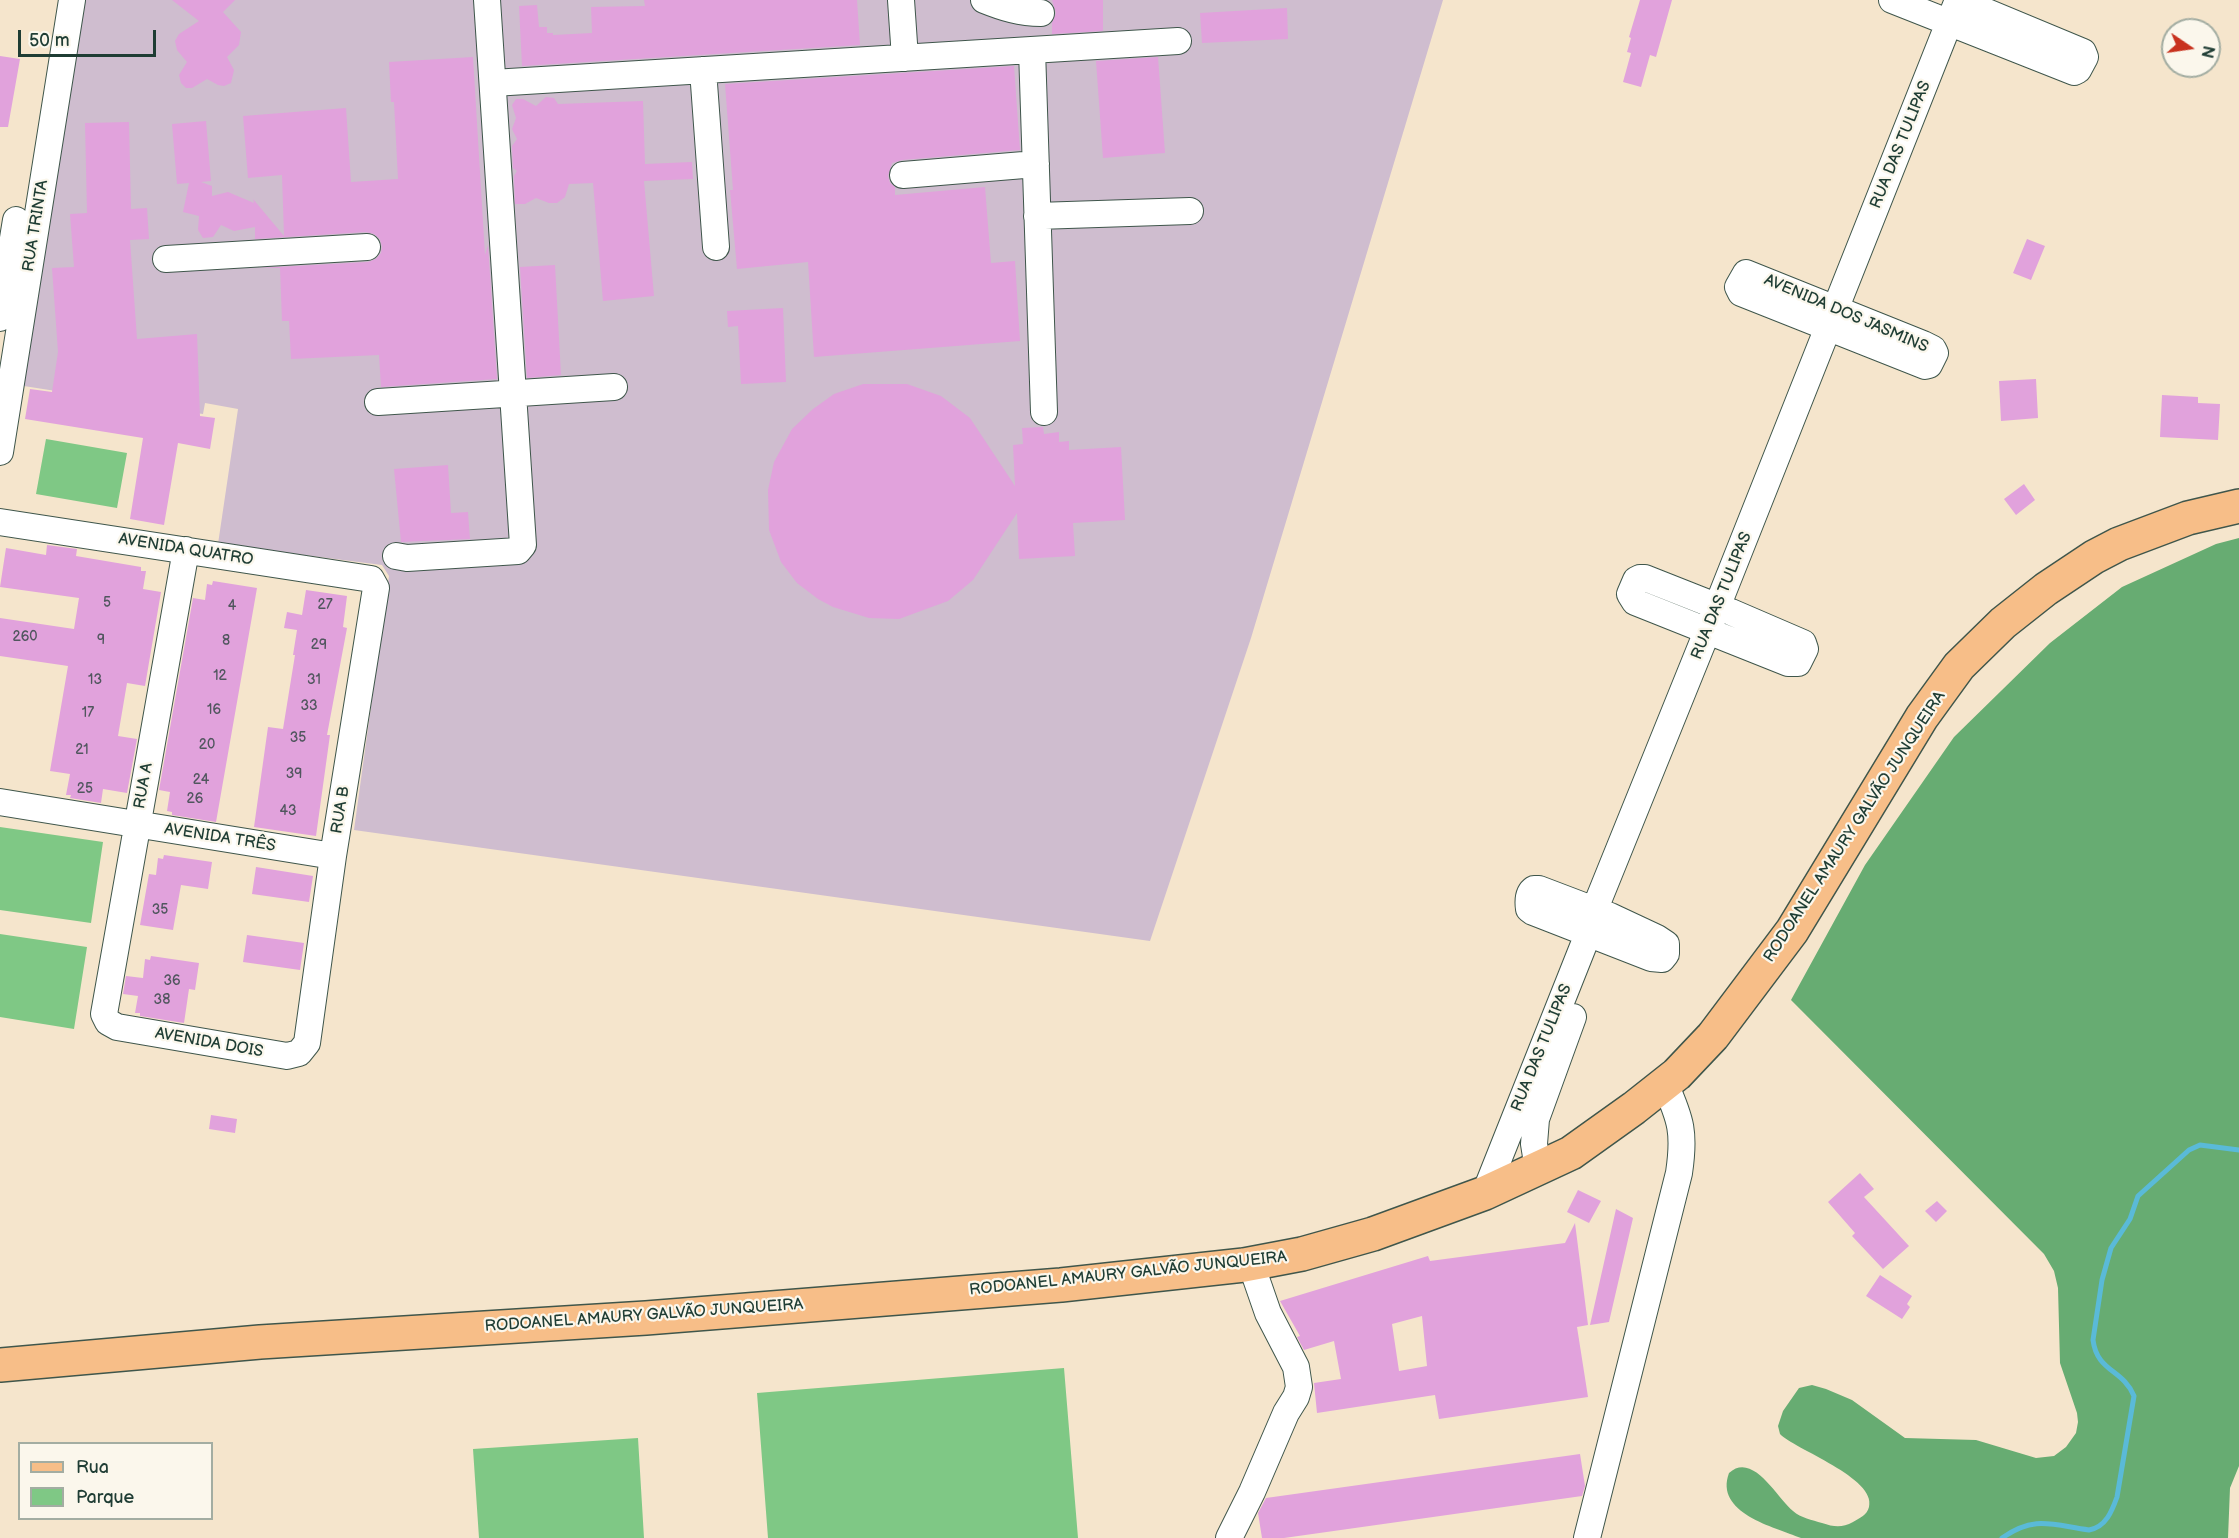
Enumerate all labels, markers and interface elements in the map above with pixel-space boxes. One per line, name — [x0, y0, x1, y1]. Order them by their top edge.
scale bar — [21, 18, 159, 56]
north arrow — [2161, 18, 2221, 78]
text: 50 m — [29, 30, 70, 51]
text: N — [2196, 44, 2218, 60]
street label: RUA DAS TULIPAS — [1867, 79, 1935, 211]
street label: RUA TRINTA — [19, 179, 53, 273]
street label: AVENIDA DOS JASMINS — [1761, 271, 1931, 357]
street label: AVENIDA QUATRO — [117, 530, 255, 570]
street label: RUA DAS TULIPAS — [1688, 530, 1756, 662]
house number: 5 — [103, 595, 111, 611]
house number: 27 — [317, 597, 333, 613]
house number: 4 — [228, 598, 236, 614]
house number: 260 — [12, 629, 38, 645]
house number: 9 — [97, 632, 105, 648]
house number: 8 — [222, 633, 230, 649]
house number: 29 — [311, 637, 327, 653]
house number: 12 — [213, 668, 227, 684]
house number: 13 — [88, 672, 102, 688]
house number: 31 — [307, 672, 321, 688]
street label: RODOANEL AMAURY GALVÃO JUNQUEIRA — [1760, 688, 1950, 966]
house number: 33 — [300, 698, 318, 714]
house number: 16 — [207, 702, 221, 718]
house number: 17 — [82, 705, 94, 721]
house number: 35 — [290, 730, 306, 746]
house number: 20 — [199, 737, 215, 753]
house number: 21 — [75, 742, 89, 758]
street label: RUA A — [131, 761, 157, 811]
house number: 39 — [286, 766, 302, 782]
house number: 24 — [193, 772, 209, 788]
house number: 25 — [77, 781, 93, 797]
street label: RUA B — [328, 785, 354, 835]
house number: 26 — [187, 791, 203, 807]
house number: 43 — [279, 803, 297, 819]
street label: AVENIDA TRÊS — [163, 820, 277, 856]
house number: 35 — [152, 902, 168, 918]
house number: 36 — [163, 973, 181, 989]
street label: RUA DAS TULIPAS — [1508, 982, 1576, 1114]
house number: 38 — [154, 992, 170, 1008]
street label: AVENIDA DOIS — [153, 1024, 265, 1062]
street label: RODOANEL AMAURY GALVÃO JUNQUEIRA — [968, 1248, 1288, 1300]
street label: RODOANEL AMAURY GALVÃO JUNQUEIRA — [484, 1295, 804, 1337]
legend — [18, 1442, 213, 1520]
text: Rua — [76, 1457, 109, 1478]
text: Parque — [76, 1487, 134, 1508]

